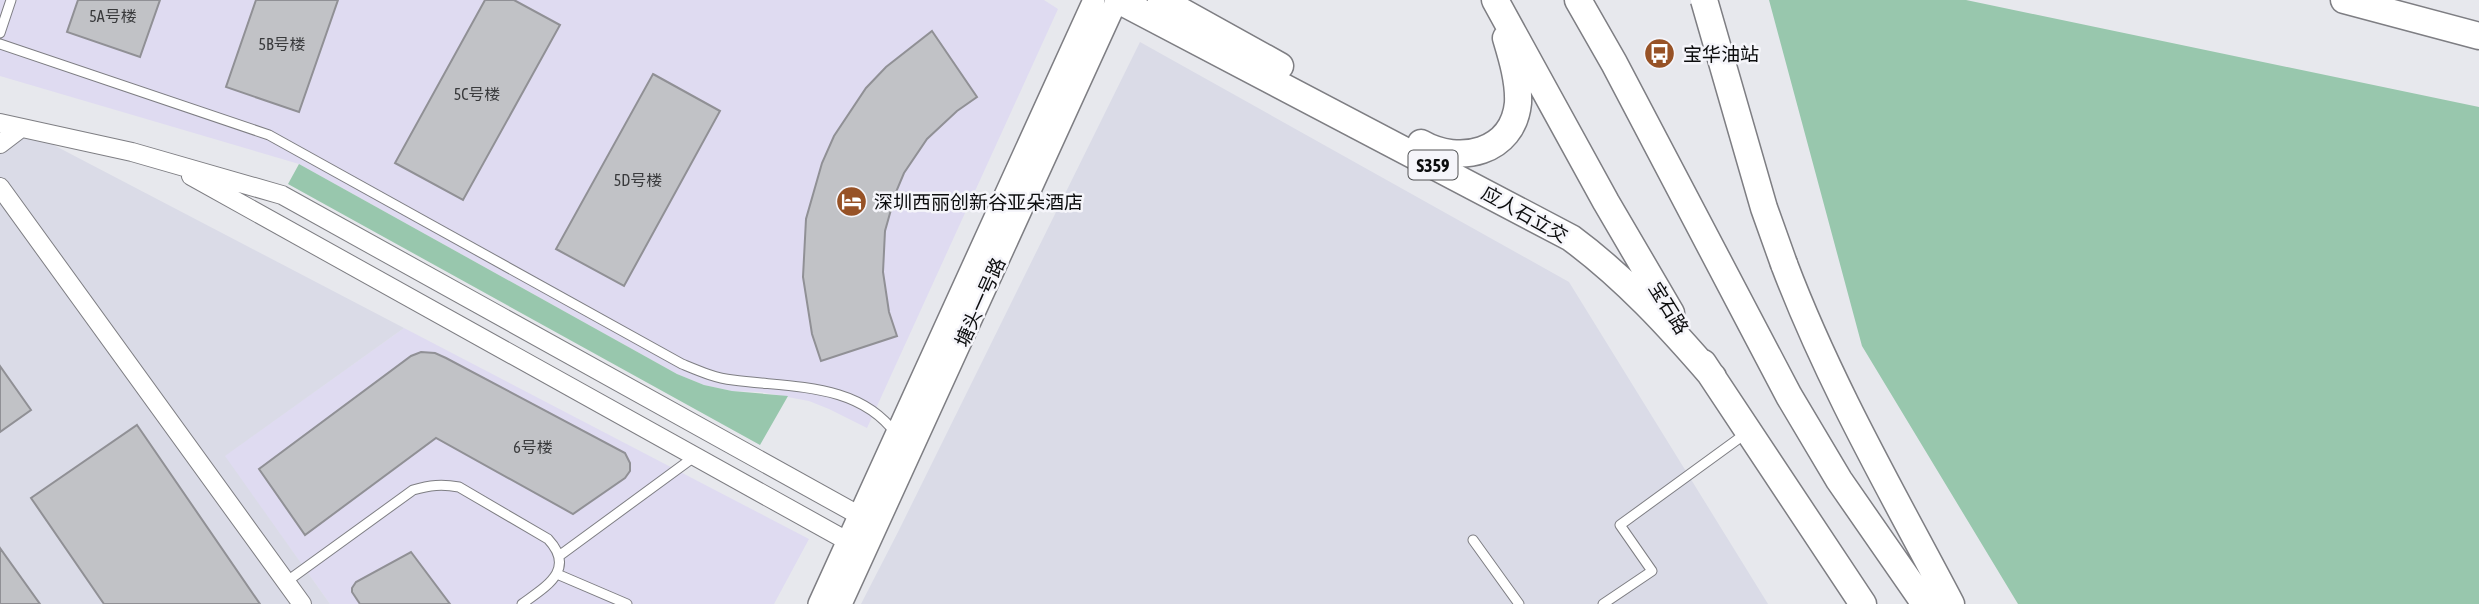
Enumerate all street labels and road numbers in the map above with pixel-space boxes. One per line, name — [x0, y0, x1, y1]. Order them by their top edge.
road number: S359 — [1408, 150, 1458, 180]
street label: 应人石立交 — [1478, 181, 1572, 247]
street label: 塘头一号路 — [951, 254, 1009, 350]
street label: 宝石路 — [1645, 278, 1693, 338]

